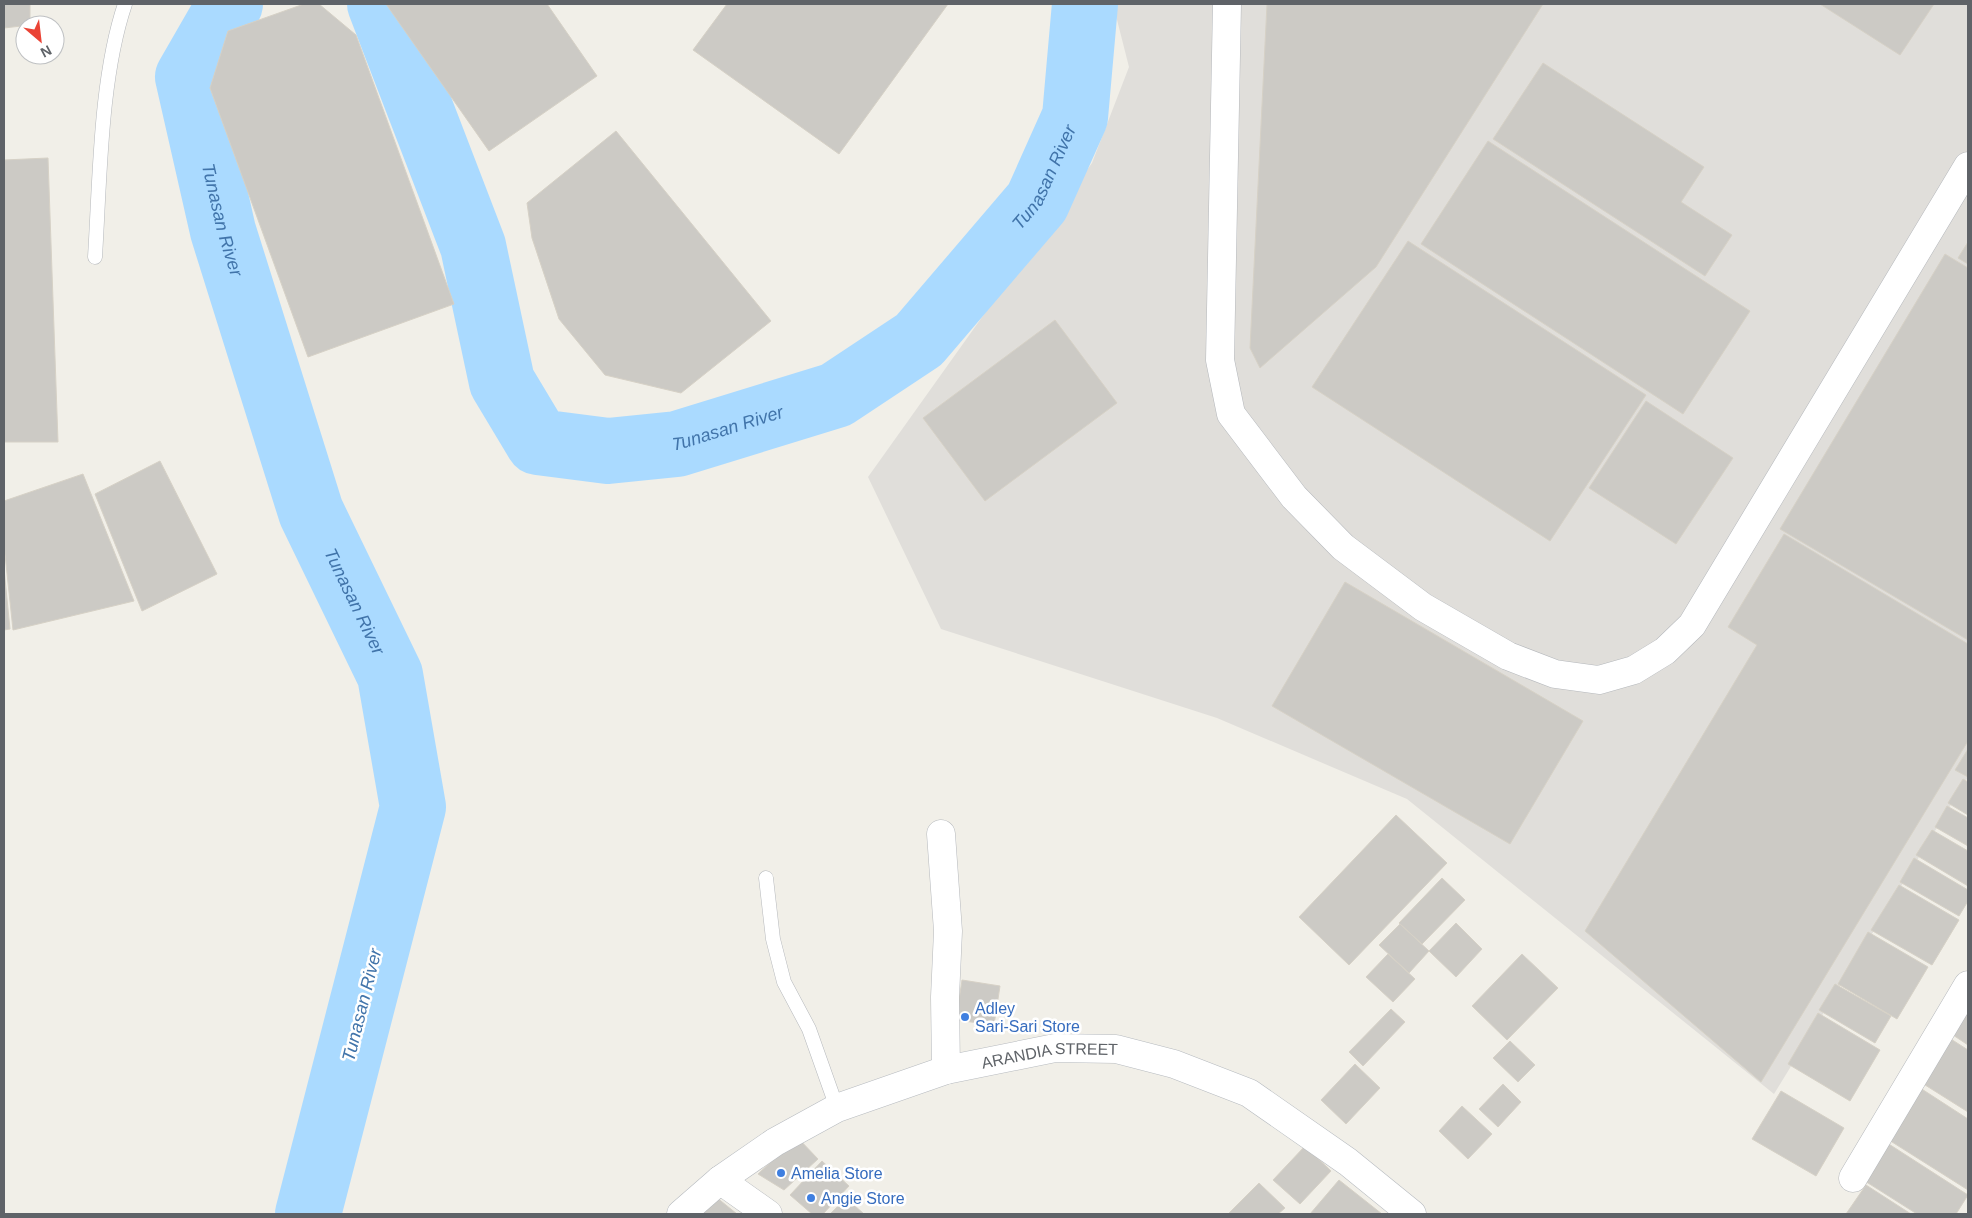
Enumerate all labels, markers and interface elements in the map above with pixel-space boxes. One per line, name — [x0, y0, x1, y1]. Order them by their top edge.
north arrow — [15, 15, 65, 65]
text: N — [38, 42, 54, 61]
water label: Tunasan River — [1008, 121, 1080, 233]
water label: Tunasan River — [198, 161, 247, 280]
water label: Tunasan River — [671, 402, 787, 454]
water label: Tunasan River — [320, 545, 389, 659]
water label: Tunasan River — [338, 945, 386, 1064]
place label: Adley Sari-Sari Store — [975, 1000, 1080, 1035]
marker: Adley Sari-Sari Store — [959, 1011, 971, 1023]
street label: ARANDIA STREET — [980, 1040, 1118, 1072]
place label: Amelia Store — [791, 1165, 883, 1182]
marker: Amelia Store — [775, 1167, 787, 1179]
place label: Angie Store — [821, 1190, 905, 1207]
marker: Angie Store — [805, 1192, 817, 1204]

